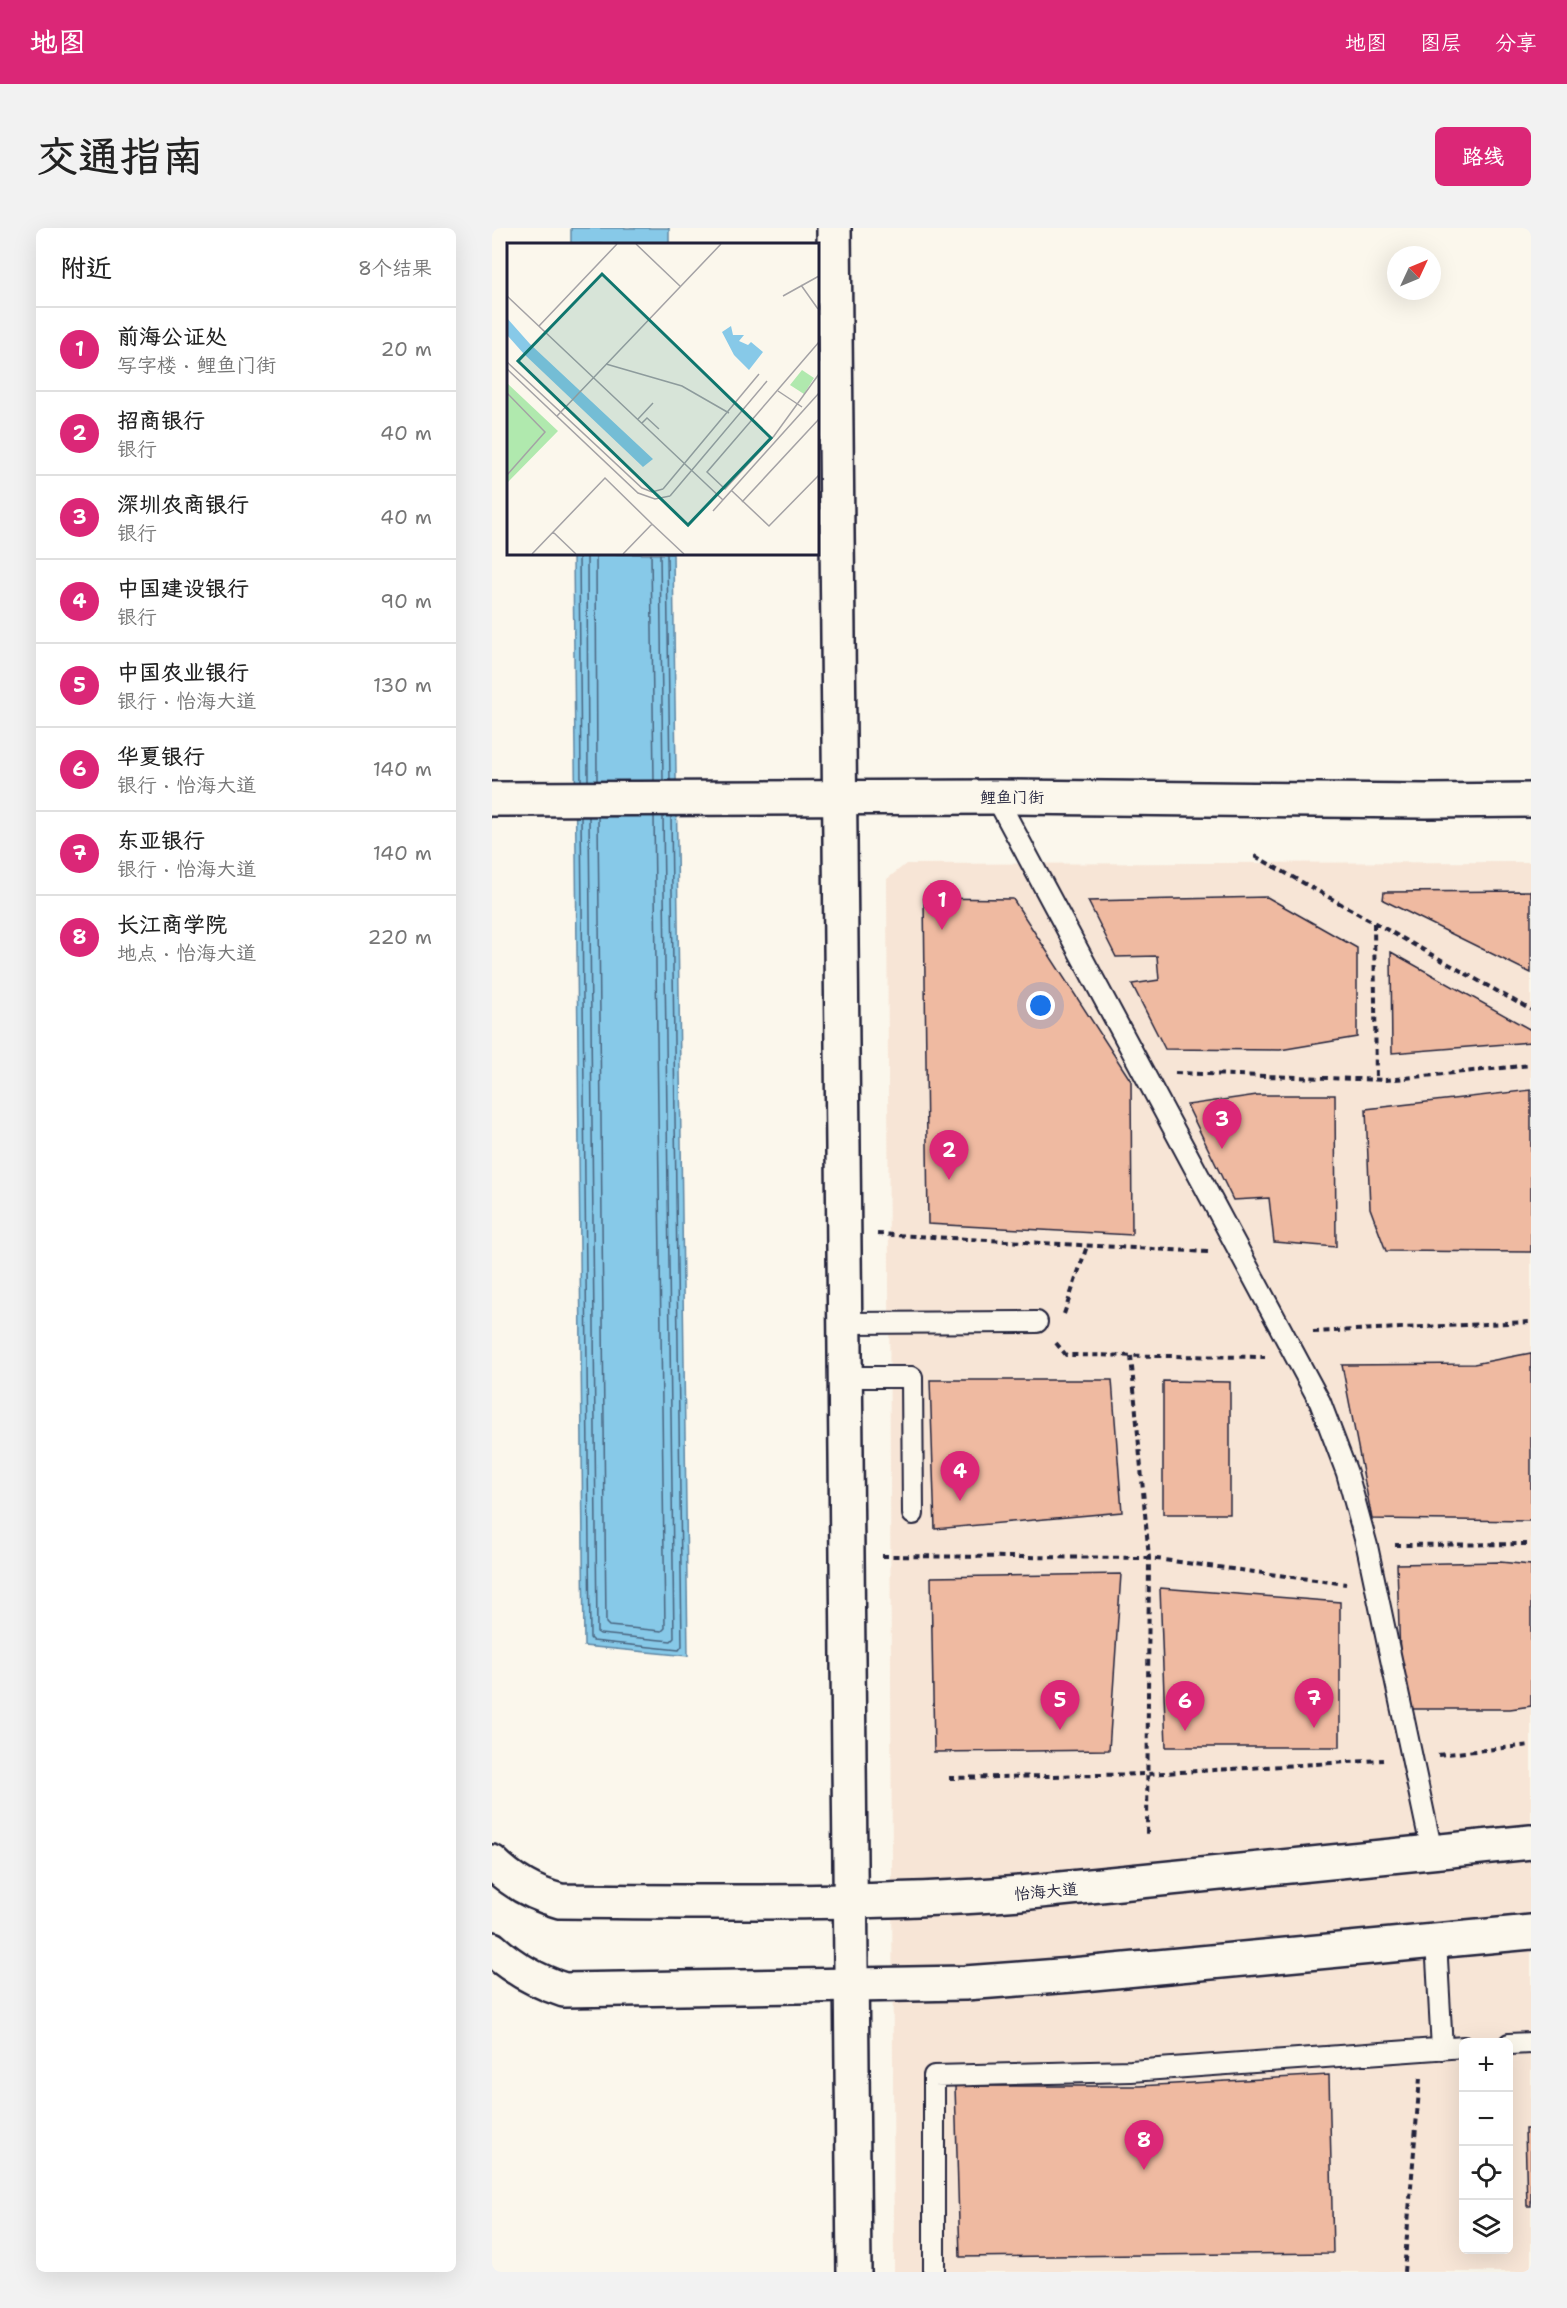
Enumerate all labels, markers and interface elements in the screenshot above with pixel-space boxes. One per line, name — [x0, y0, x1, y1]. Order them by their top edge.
text: 地图 — [30, 23, 86, 61]
text: 地图 — [1345, 29, 1387, 57]
text: 图层 — [1420, 29, 1462, 57]
text: 分享 — [1495, 29, 1537, 57]
button: 路线 — [1435, 127, 1531, 186]
text: 交通指南 — [36, 128, 204, 184]
inset map — [507, 243, 819, 555]
north arrow — [1387, 246, 1441, 300]
text: 附近 — [60, 250, 112, 285]
text: 8个结果 — [358, 255, 432, 281]
text: 前海公证处 — [117, 322, 227, 351]
text: 1 — [75, 336, 84, 362]
text: 20 m — [381, 336, 432, 362]
text: 写字楼 · 鲤鱼门街 — [117, 352, 276, 378]
text: 招商银行 — [117, 406, 205, 435]
text: 2 — [73, 420, 87, 446]
text: 40 m — [380, 420, 432, 446]
text: 银行 — [117, 436, 157, 462]
text: 深圳农商银行 — [117, 490, 249, 519]
text: 3 — [73, 504, 87, 530]
text: 40 m — [380, 504, 432, 530]
text: 银行 — [117, 520, 157, 546]
text: 中国建设银行 — [117, 574, 249, 603]
text: 4 — [73, 588, 87, 614]
text: 90 m — [380, 588, 432, 614]
text: 银行 — [117, 604, 157, 630]
text: 中国农业银行 — [117, 658, 249, 687]
text: 5 — [73, 672, 86, 698]
text: 130 m — [373, 672, 432, 698]
text: 银行 · 怡海大道 — [117, 688, 256, 714]
text: 华夏银行 — [117, 742, 205, 771]
text: 6 — [73, 756, 87, 782]
text: 140 m — [373, 756, 432, 782]
text: 银行 · 怡海大道 — [117, 772, 256, 798]
street label: 鲤鱼门街 — [980, 787, 1044, 808]
text: 东亚银行 — [117, 826, 205, 855]
text: 7 — [73, 840, 87, 866]
text: 140 m — [373, 840, 432, 866]
text: 银行 · 怡海大道 — [117, 856, 256, 882]
pin: 1 — [922, 880, 962, 930]
text: 长江商学院 — [117, 910, 227, 939]
text: 8 — [73, 924, 87, 950]
text: 220 m — [368, 924, 432, 950]
text: 地点 · 怡海大道 — [117, 940, 256, 966]
your location — [1026, 991, 1055, 1020]
pin: 3 — [1202, 1100, 1242, 1149]
pin: 2 — [930, 1130, 968, 1180]
pin: 4 — [940, 1452, 980, 1501]
pin: 7 — [1294, 1678, 1334, 1728]
pin: 5 — [1040, 1680, 1080, 1730]
pin: 6 — [1166, 1682, 1204, 1731]
street label: 怡海大道 — [1013, 1878, 1079, 1905]
map controls — [1459, 2038, 1513, 2254]
button: + — [1459, 2038, 1513, 2092]
button: − — [1459, 2092, 1513, 2146]
pin: 8 — [1124, 2120, 1164, 2170]
button: locate — [1459, 2146, 1513, 2200]
button: layers — [1459, 2200, 1513, 2254]

